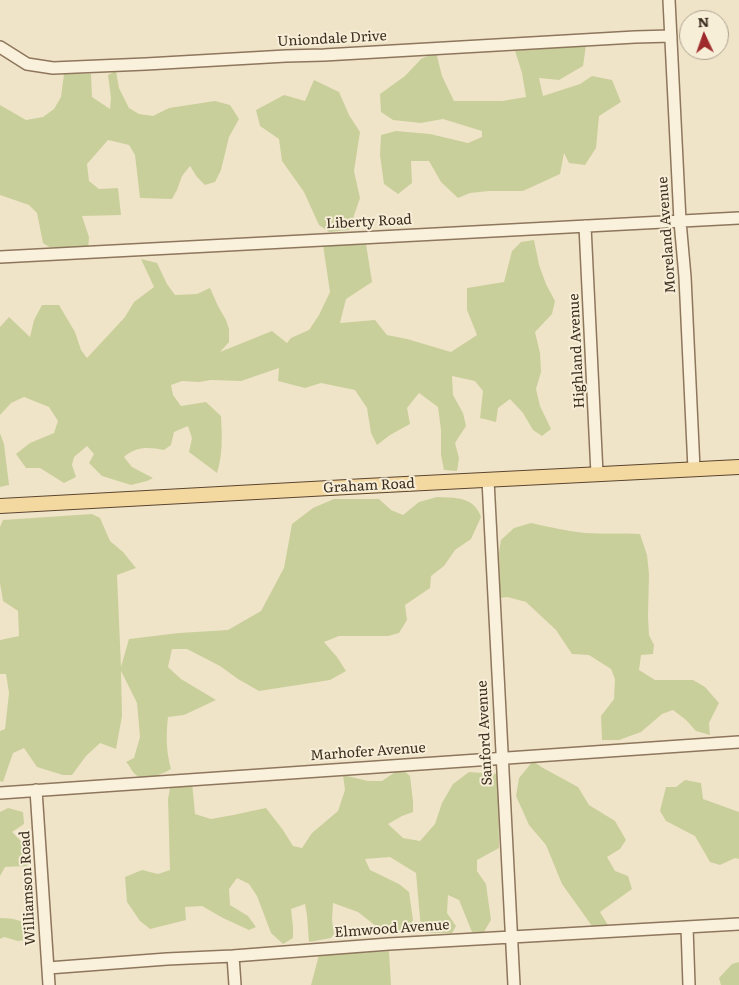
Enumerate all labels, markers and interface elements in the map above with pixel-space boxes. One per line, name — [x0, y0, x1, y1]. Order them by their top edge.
north arrow — [679, 10, 729, 60]
text: N — [697, 11, 710, 31]
street label: Uniondale Drive — [277, 28, 387, 50]
street label: Moreland Avenue — [655, 176, 679, 294]
street label: Liberty Road — [326, 211, 412, 233]
street label: Highland Avenue — [566, 293, 588, 409]
street label: Graham Road — [323, 475, 415, 497]
street label: Sanford Avenue — [474, 680, 496, 786]
street label: Marhofer Avenue — [310, 740, 426, 764]
street label: Williamson Road — [17, 830, 39, 946]
street label: Elmwood Avenue — [334, 917, 450, 941]

